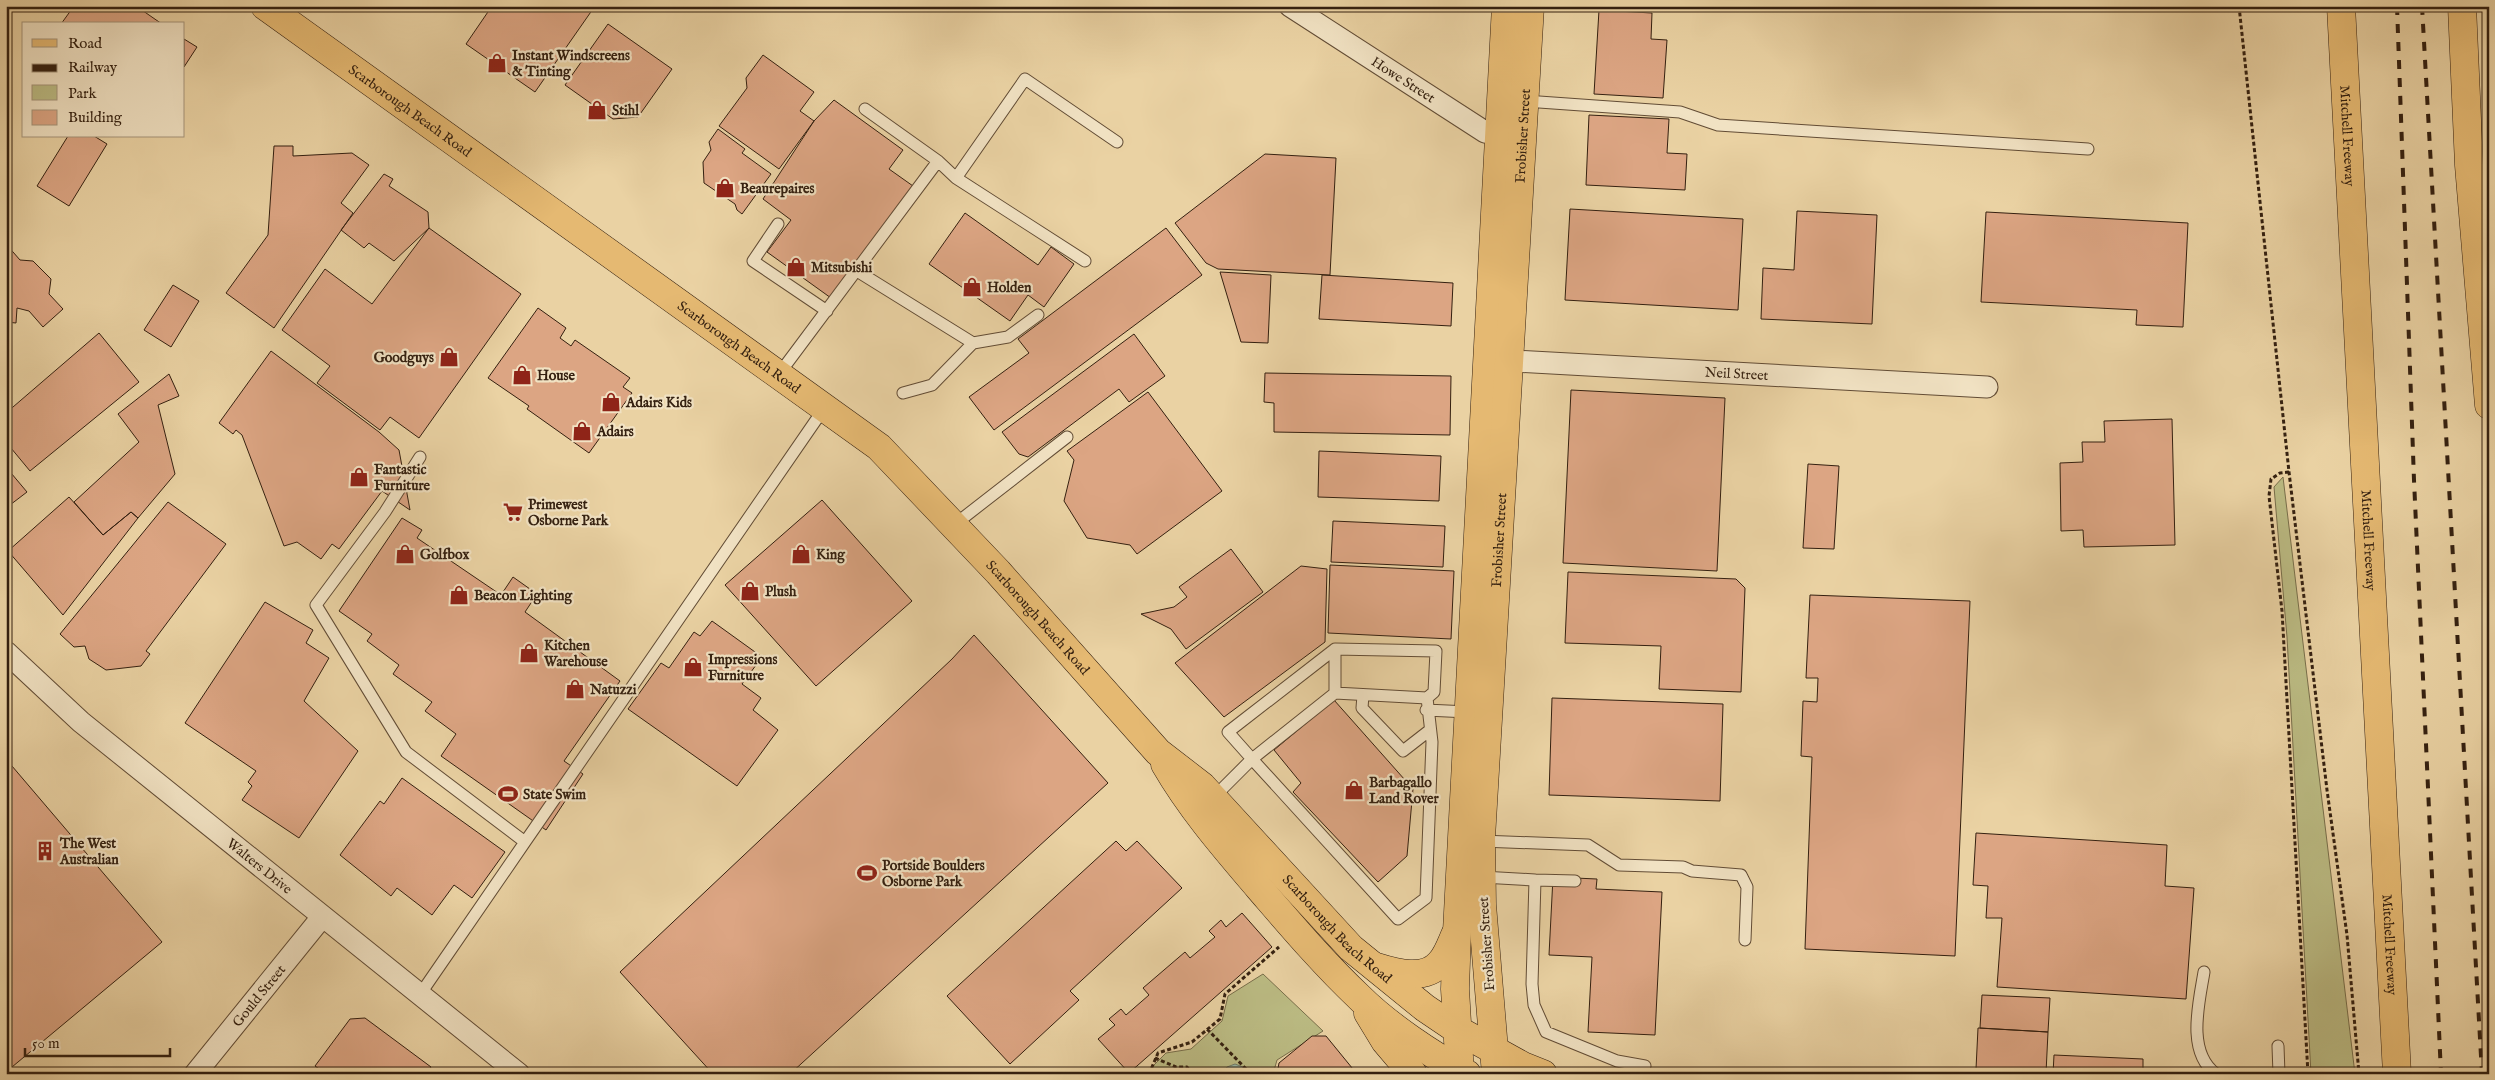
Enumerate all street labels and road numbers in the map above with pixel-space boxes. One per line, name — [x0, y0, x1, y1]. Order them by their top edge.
street label: Howe Street — [1367, 53, 1438, 107]
street label: Scarborough Beach Road — [345, 61, 475, 162]
street label: Mitchell Freeway — [2335, 85, 2358, 187]
street label: Frobisher Street — [1512, 88, 1535, 184]
street label: Scarborough Beach Road — [674, 297, 804, 398]
street label: Neil Street — [1704, 364, 1769, 385]
street label: Mitchell Freeway — [2356, 489, 2380, 591]
street label: Frobisher Street — [1488, 492, 1511, 588]
street label: Scarborough Beach Road — [982, 557, 1093, 679]
street label: Walters Drive — [223, 835, 296, 899]
street label: Scarborough Beach Road — [1278, 871, 1396, 988]
street label: Mitchell Freeway — [2378, 894, 2401, 996]
street label: Frobisher Street — [1475, 896, 1499, 992]
street label: Gould Street — [229, 961, 290, 1031]

